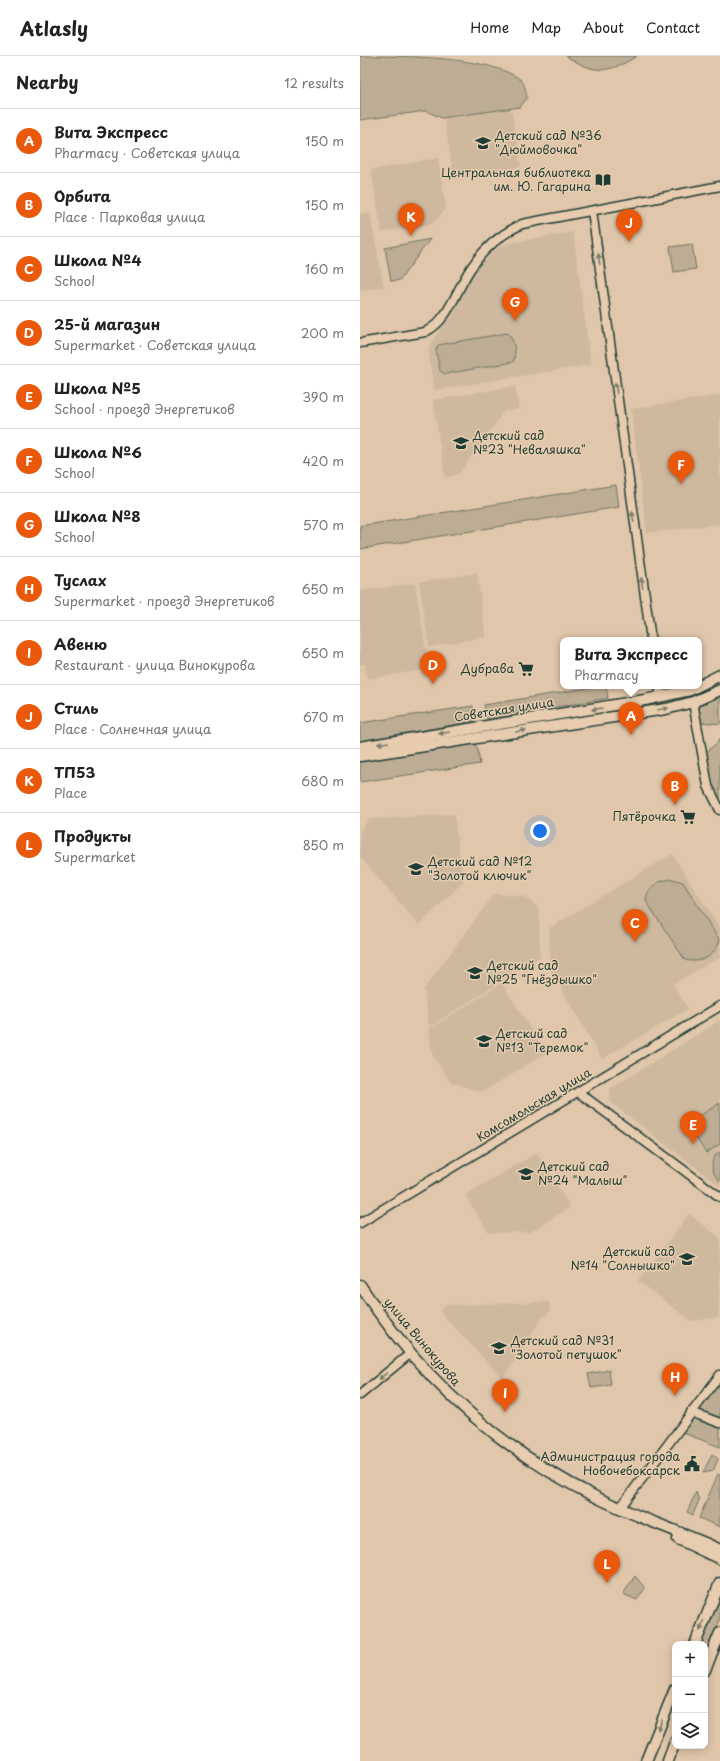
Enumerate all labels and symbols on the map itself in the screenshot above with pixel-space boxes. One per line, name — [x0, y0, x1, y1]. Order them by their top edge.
place label: Детский сад №36 "Дюймовочка" — [494, 126, 602, 158]
school or university icon: Детский сад №36 "Дюймовочка" — [474, 134, 492, 152]
place label: Центральная библиотека им. Ю. Гагарина — [441, 163, 592, 195]
library icon: Центральная библиотека им. Ю. Гагарина — [594, 171, 612, 189]
pin: K — [398, 203, 424, 236]
pin: J — [616, 209, 642, 242]
one-way arrow — [596, 253, 602, 265]
pin: G — [502, 288, 528, 321]
one-way arrow — [613, 382, 619, 394]
place label: Детский сад №23 "Неваляшка" — [472, 426, 586, 458]
school or university icon: Детский сад №23 "Неваляшка" — [452, 434, 470, 452]
pin: F — [668, 451, 694, 484]
one-way arrow — [630, 511, 637, 523]
one-way arrow — [639, 577, 645, 589]
pin: D — [420, 651, 446, 684]
place label: Дубрава — [460, 659, 514, 677]
supermarket icon: Дубрава — [517, 660, 535, 678]
street label: Советская улица — [453, 692, 555, 726]
pin: A — [618, 702, 644, 735]
one-way arrow — [591, 706, 603, 712]
one-way arrow — [657, 706, 669, 712]
one-way arrow — [515, 728, 527, 734]
one-way arrow — [438, 730, 450, 736]
one-way arrow — [377, 740, 389, 746]
pin: B — [662, 772, 688, 805]
place label: Пятёрочка — [613, 807, 676, 825]
supermarket icon: Пятёрочка — [679, 808, 697, 826]
your location — [530, 821, 550, 841]
place label: Детский сад №12 "Золотой ключик" — [427, 852, 532, 884]
school or university icon: Детский сад №12 "Золотой ключик" — [407, 860, 425, 878]
pin: C — [622, 909, 648, 942]
place label: Детский сад №25 "Гнёздышко" — [486, 956, 597, 988]
school or university icon: Детский сад №25 "Гнёздышко" — [466, 964, 484, 982]
place label: Детский сад №13 "Теремок" — [495, 1024, 588, 1056]
school or university icon: Детский сад №13 "Теремок" — [475, 1032, 493, 1050]
street label: Комсомольская улица — [473, 1063, 595, 1146]
pin: E — [680, 1111, 706, 1144]
place label: Детский сад №24 "Малыш" — [537, 1157, 628, 1189]
school or university icon: Детский сад №24 "Малыш" — [517, 1165, 535, 1183]
place label: Детский сад №14 "Солнышко" — [570, 1242, 675, 1274]
school or university icon: Детский сад №14 "Солнышко" — [678, 1250, 696, 1268]
street label: улица Винокурова — [380, 1293, 466, 1390]
place label: Детский сад №31 "Золотой петушок" — [510, 1331, 622, 1363]
school or university icon: Детский сад №31 "Золотой петушок" — [490, 1339, 508, 1357]
pin: H — [662, 1363, 688, 1396]
one-way arrow — [378, 1371, 388, 1380]
pin: I — [492, 1379, 518, 1412]
place label: Администрация города Новочебоксарск — [540, 1447, 681, 1479]
public building icon: Администрация города Новочебоксарск — [683, 1455, 701, 1473]
pin: L — [594, 1550, 620, 1583]
one-way arrow — [699, 1621, 705, 1633]
one-way arrow — [657, 1719, 663, 1730]

